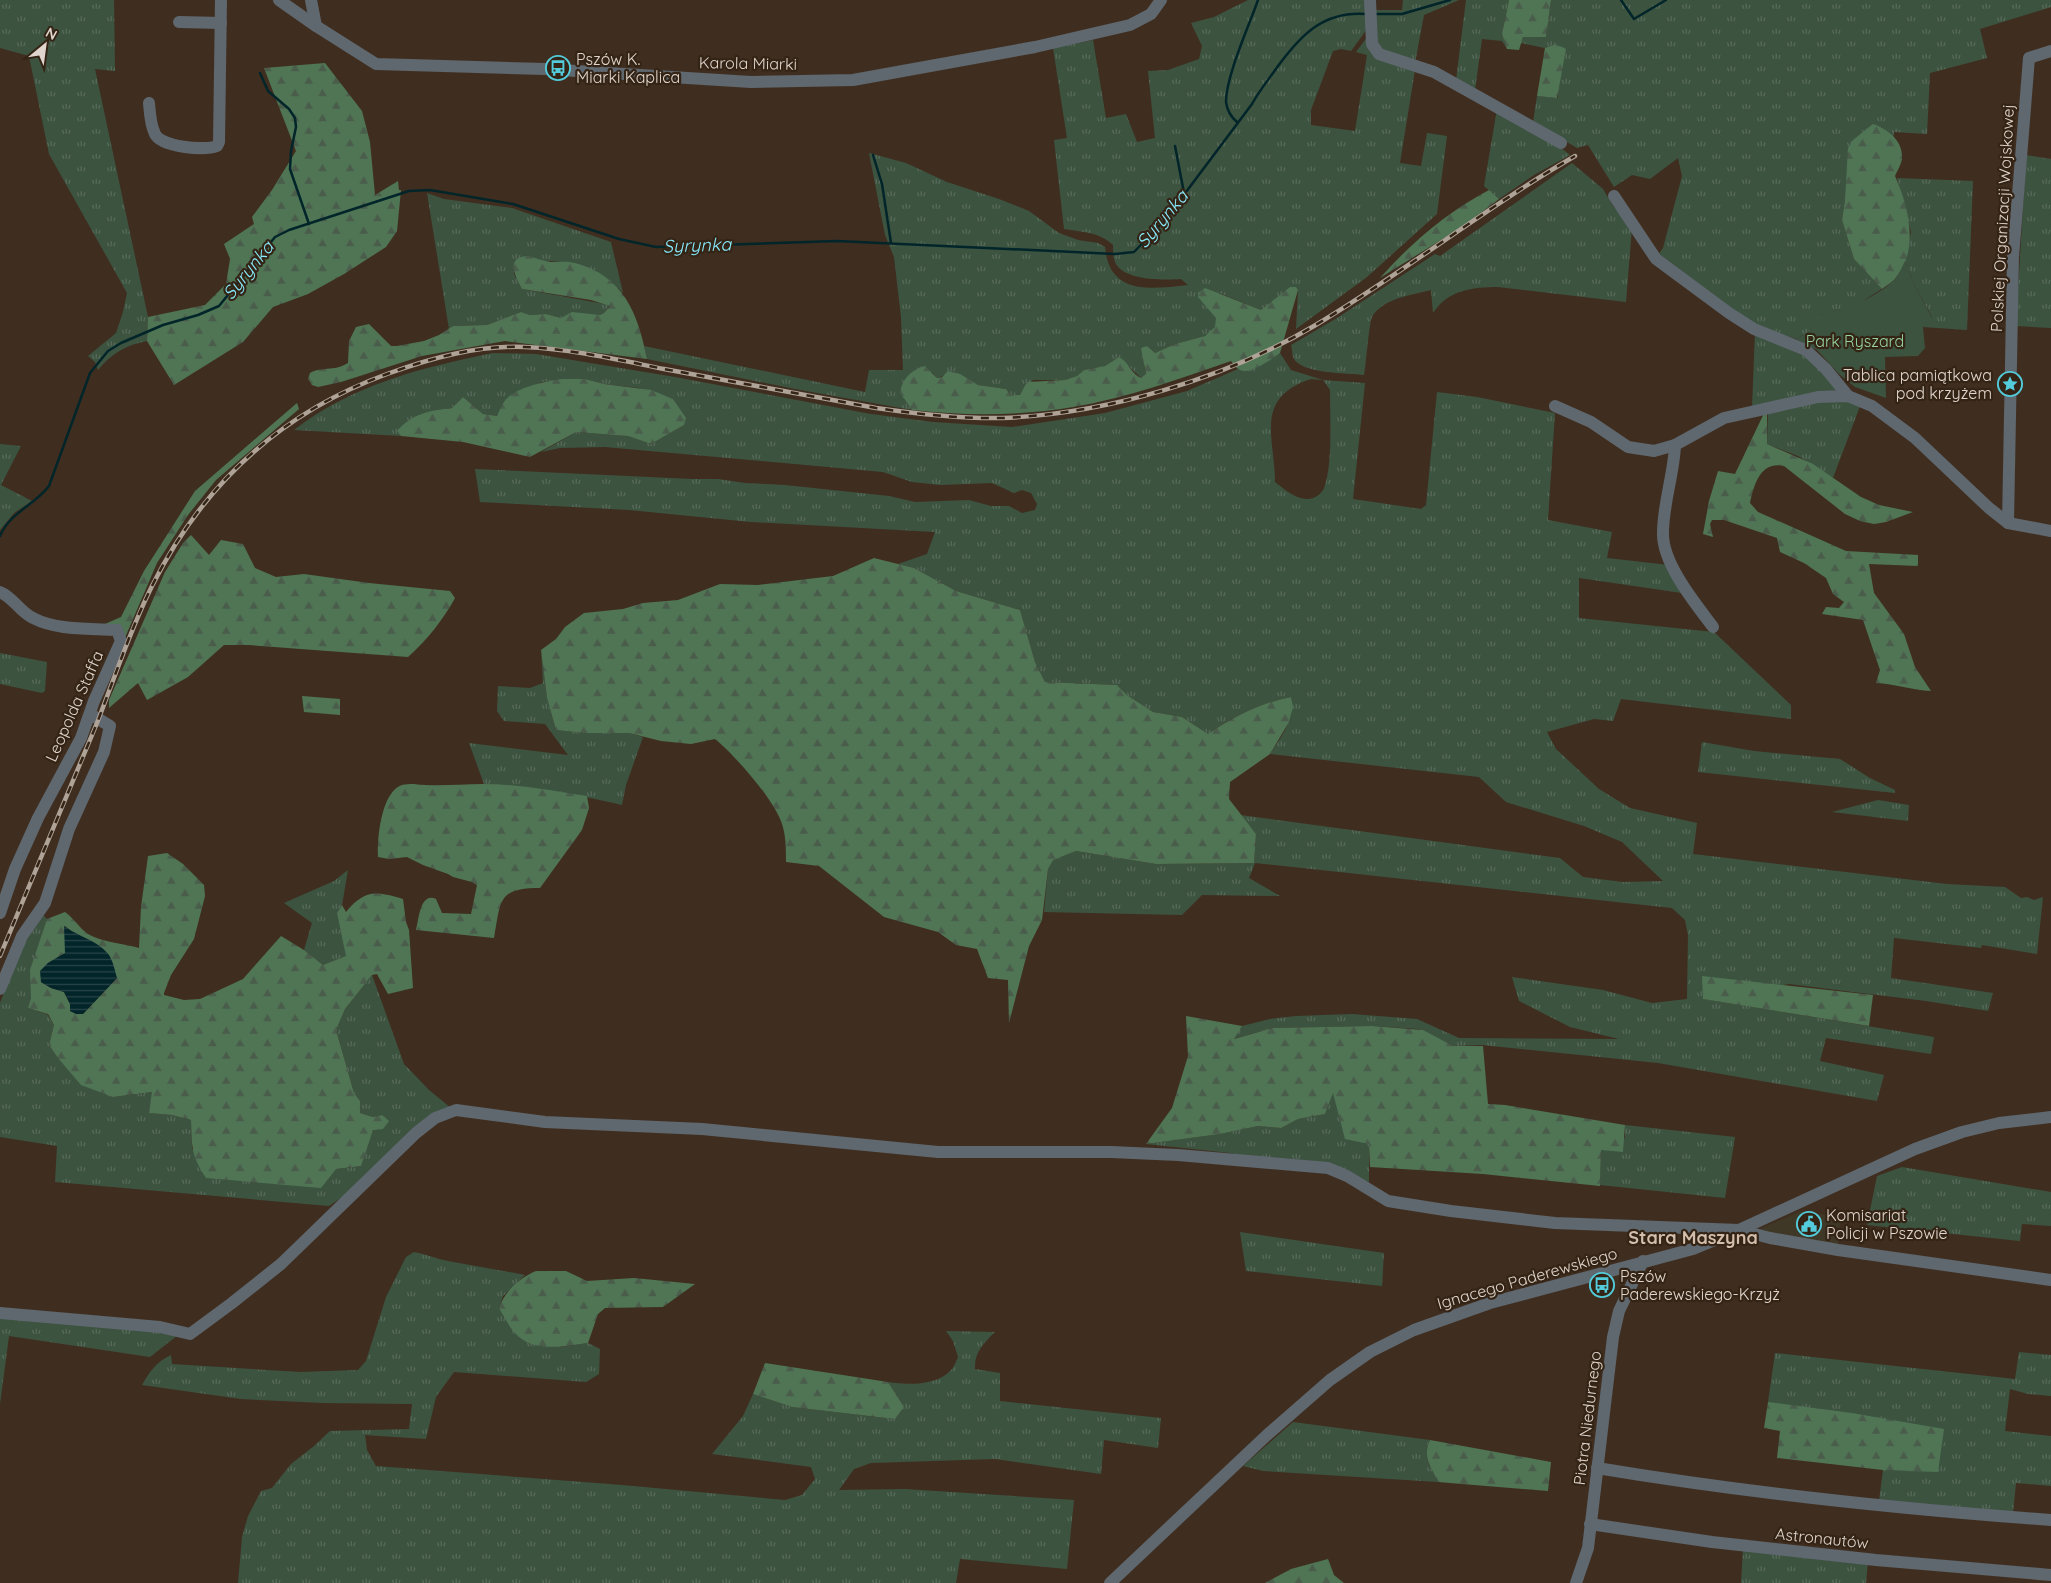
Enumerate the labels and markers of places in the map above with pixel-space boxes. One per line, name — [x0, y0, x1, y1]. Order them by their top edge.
place label: Pszów K. Miarki Kaplica — [576, 49, 680, 87]
bus stop icon: Pszów K. Miarki Kaplica — [545, 55, 571, 81]
place label: Tablica pamiątkowa pod krzyżem — [1843, 365, 1992, 403]
place icon: Tablica pamiątkowa pod krzyżem — [1997, 371, 2023, 397]
place label: Komisariat Policji w Pszowie — [1826, 1205, 1948, 1243]
public building icon: Komisariat Policji w Pszowie — [1796, 1211, 1822, 1237]
place label: Pszów Paderewskiego-Krzyż — [1620, 1266, 1780, 1304]
bus stop icon: Pszów Paderewskiego-Krzyż — [1589, 1272, 1615, 1298]

